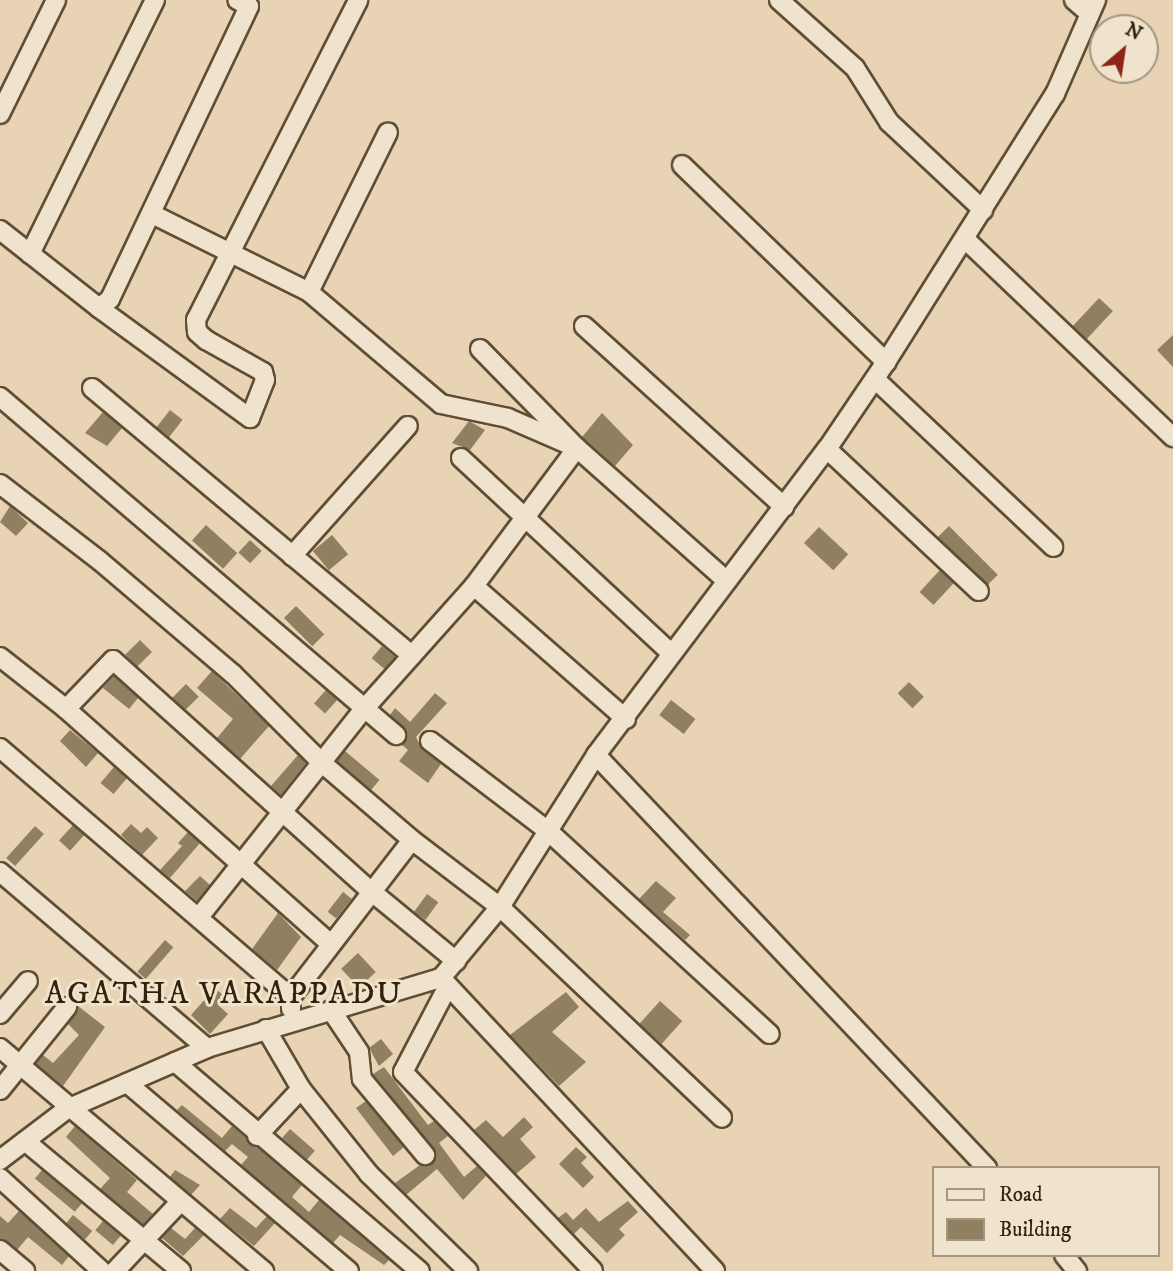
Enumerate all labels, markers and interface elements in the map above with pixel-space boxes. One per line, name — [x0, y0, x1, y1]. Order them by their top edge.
north arrow — [1089, 14, 1159, 84]
text: N — [1121, 18, 1146, 46]
district label: AGATHA VARAPPADU — [47, 975, 401, 1013]
legend — [932, 1166, 1159, 1257]
text: Road — [999, 1182, 1043, 1208]
text: Building — [999, 1217, 1071, 1243]

